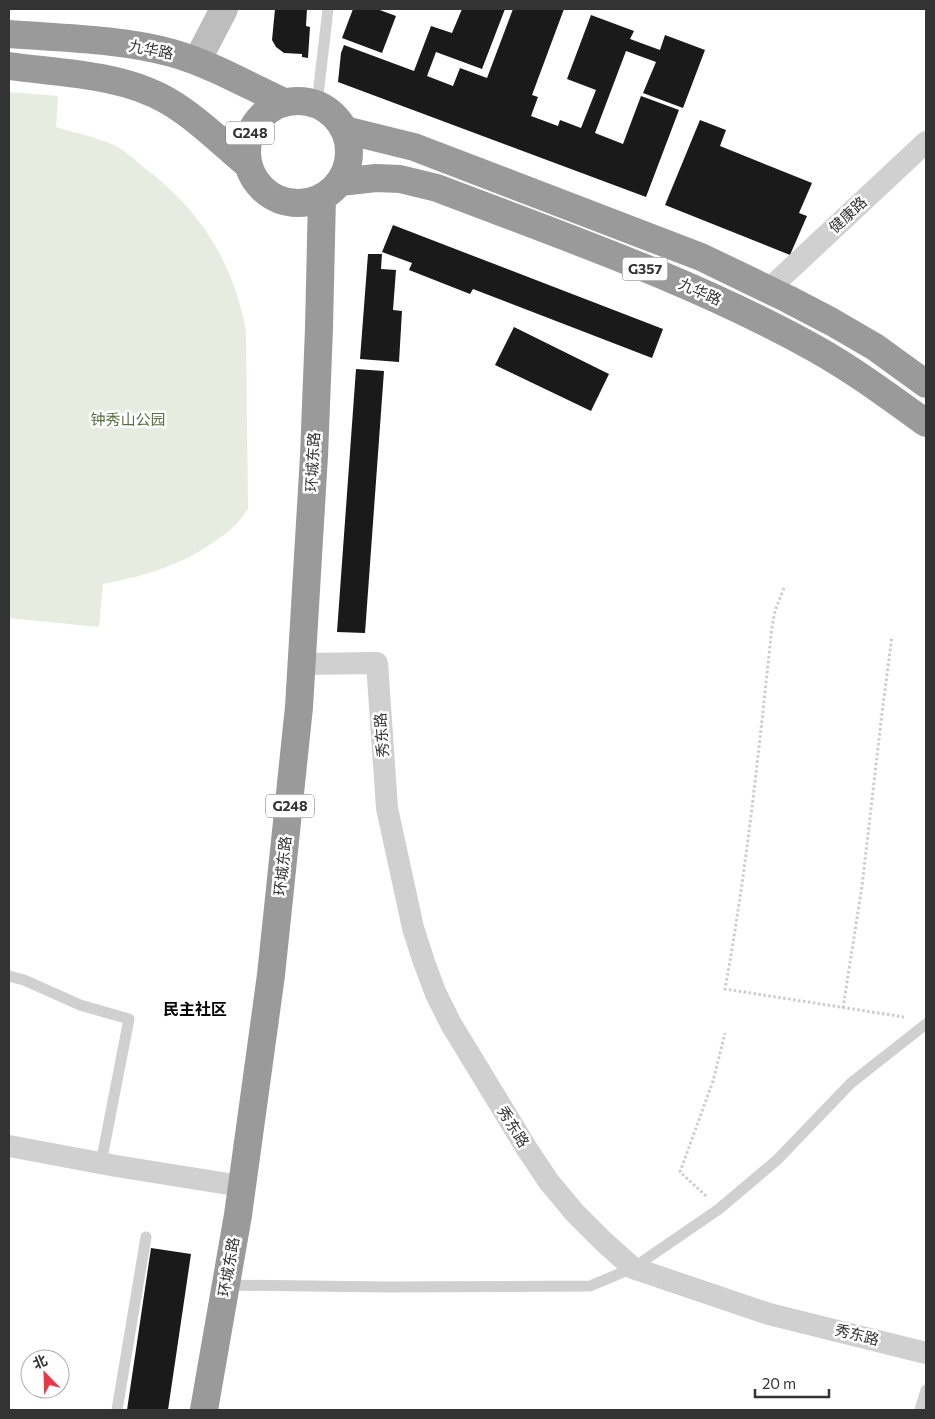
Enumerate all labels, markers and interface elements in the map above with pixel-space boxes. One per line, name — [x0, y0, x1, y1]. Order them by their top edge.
street label: 九华路 — [127, 36, 175, 62]
road number: G248 — [226, 122, 274, 144]
street label: 健康路 — [825, 192, 870, 236]
road number: G357 — [622, 258, 668, 280]
street label: 九华路 — [676, 274, 725, 308]
park label: 钟秀山公园 — [90, 410, 166, 428]
street label: 环城东路 — [301, 432, 323, 492]
street label: 秀东路 — [370, 712, 392, 758]
road number: G248 — [266, 794, 314, 818]
street label: 环城东路 — [270, 835, 294, 897]
district label: 民主社区 — [163, 999, 227, 1018]
street label: 秀东路 — [494, 1103, 533, 1150]
street label: 环城东路 — [214, 1236, 242, 1298]
street label: 秀东路 — [833, 1320, 881, 1348]
north arrow — [20, 1349, 70, 1399]
text: 北 — [30, 1351, 49, 1372]
scale bar — [755, 1366, 829, 1398]
text: 20 m — [762, 1374, 796, 1392]

